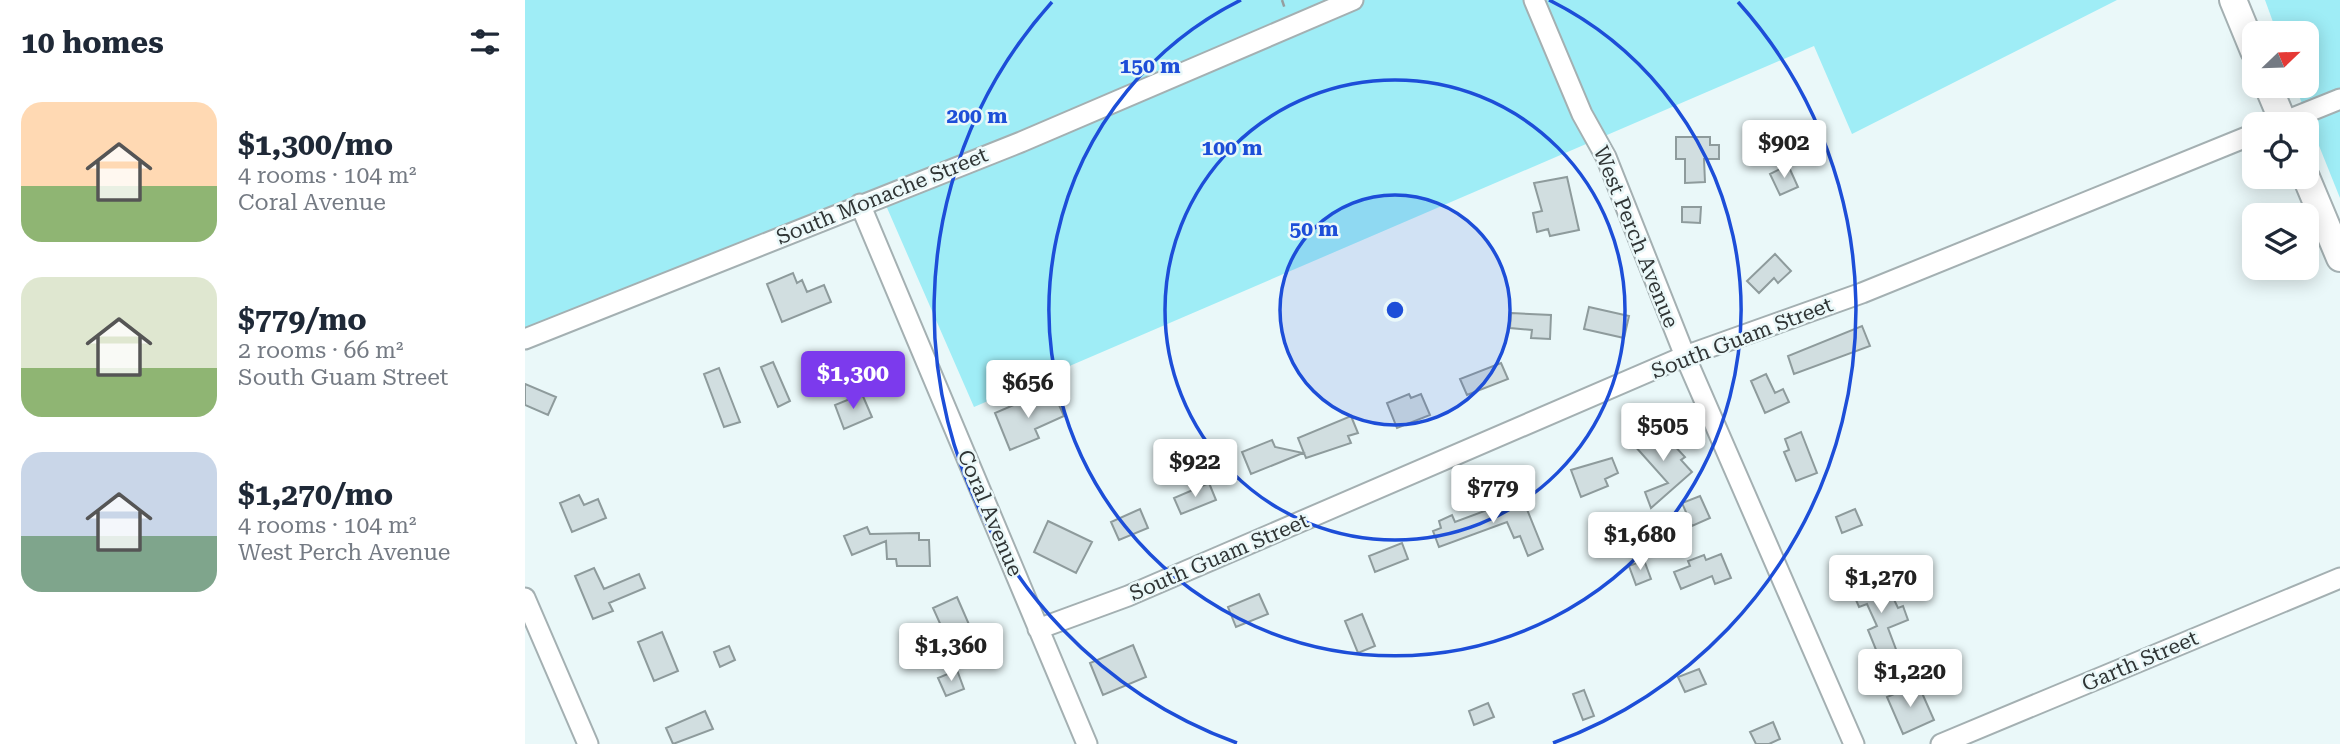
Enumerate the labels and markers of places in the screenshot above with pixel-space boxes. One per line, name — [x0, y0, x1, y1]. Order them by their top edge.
pin: $902 — [1743, 120, 1825, 180]
centre of rings — [1383, 298, 1407, 322]
pin: $1,300 — [796, 352, 910, 411]
pin: $656 — [987, 360, 1069, 420]
pin: $505 — [1622, 404, 1704, 463]
pin: $922 — [1154, 440, 1236, 499]
pin: $779 — [1452, 466, 1534, 525]
pin: $1,680 — [1583, 512, 1697, 572]
pin: $1,270 — [1824, 556, 1938, 615]
pin: $1,360 — [894, 624, 1008, 683]
pin: $1,220 — [1853, 650, 1967, 709]

